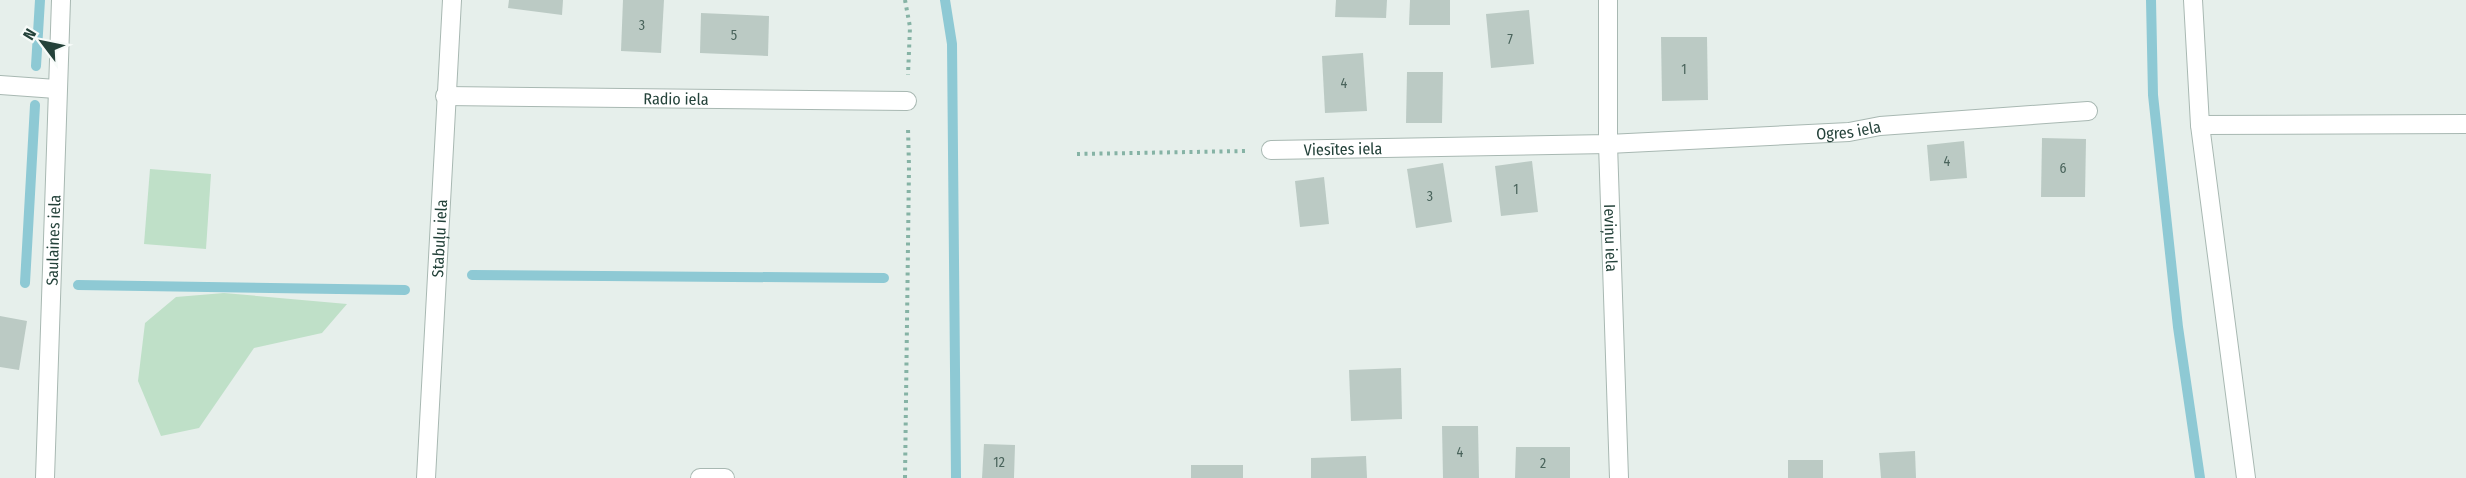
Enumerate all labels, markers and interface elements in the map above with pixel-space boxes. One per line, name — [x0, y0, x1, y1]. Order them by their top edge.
north arrow — [12, 12, 72, 72]
house number: 3 — [639, 17, 645, 34]
text: N — [19, 25, 40, 43]
house number: 5 — [731, 27, 737, 44]
house number: 7 — [1507, 31, 1513, 48]
house number: 1 — [1681, 61, 1687, 78]
house number: 4 — [1341, 75, 1348, 92]
street label: Radio iela — [643, 89, 709, 108]
street label: Ogres iela — [1816, 117, 1883, 143]
street label: Viesītes iela — [1304, 139, 1383, 159]
house number: 4 — [1944, 153, 1951, 170]
house number: 6 — [2060, 160, 2067, 177]
house number: 1 — [1513, 181, 1519, 198]
house number: 3 — [1427, 188, 1433, 205]
street label: Saulaines iela — [42, 194, 64, 286]
street label: Stabuļu iela — [427, 199, 451, 278]
street label: Ieviņu iela — [1600, 204, 1622, 272]
house number: 4 — [1457, 444, 1464, 461]
house number: 12 — [993, 454, 1005, 471]
house number: 2 — [1540, 455, 1546, 472]

